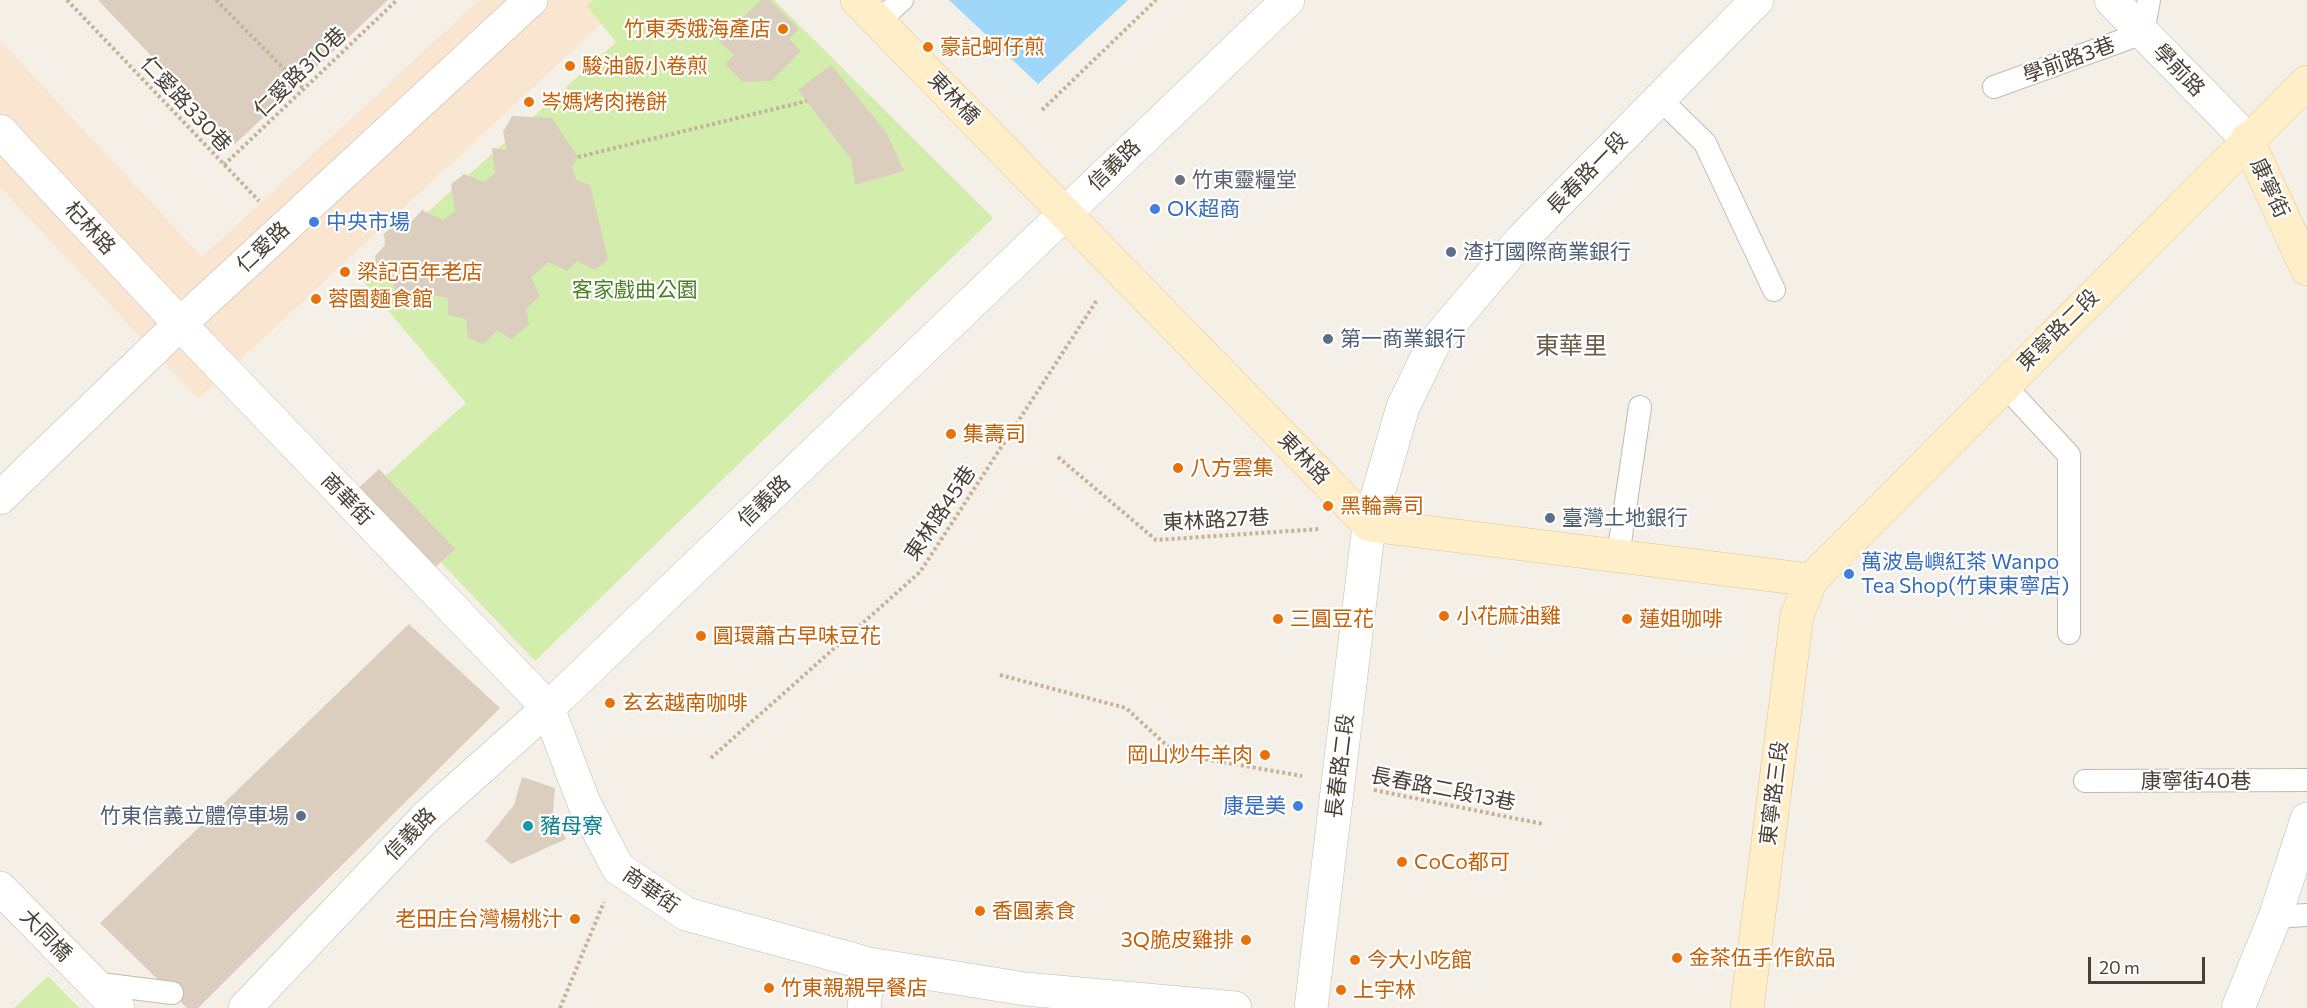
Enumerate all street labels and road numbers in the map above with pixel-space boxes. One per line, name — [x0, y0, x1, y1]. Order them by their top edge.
street label: 仁愛路310巷 — [249, 22, 351, 122]
street label: 學前路3巷 — [2020, 32, 2118, 88]
street label: 學前路 — [2148, 39, 2210, 101]
street label: 仁愛路330巷 — [135, 51, 237, 157]
street label: 東林橋 — [923, 67, 985, 129]
street label: 長春路一段 — [1541, 126, 1633, 220]
street label: 信義路 — [1083, 134, 1145, 196]
street label: 康寧街 — [2245, 154, 2295, 222]
street label: 杞林路 — [59, 196, 121, 260]
street label: 仁愛路 — [231, 216, 295, 278]
street label: 東寧路二段 — [2012, 284, 2104, 376]
street label: 東林路 — [1273, 427, 1335, 489]
street label: 東林路45巷 — [899, 461, 981, 565]
street label: 商華街 — [316, 468, 378, 530]
street label: 信義路 — [733, 470, 795, 532]
street label: 東林路27巷 — [1162, 505, 1270, 535]
street label: 長春路二段 — [1321, 712, 1359, 820]
street label: 東寧路三段 — [1755, 739, 1793, 847]
street label: 長春路二段13巷 — [1368, 763, 1518, 815]
street label: 康寧街40巷 — [2141, 768, 2251, 794]
street label: 信義路 — [379, 803, 441, 865]
street label: 商華街 — [618, 862, 684, 918]
street label: 大同橋 — [15, 904, 77, 966]

